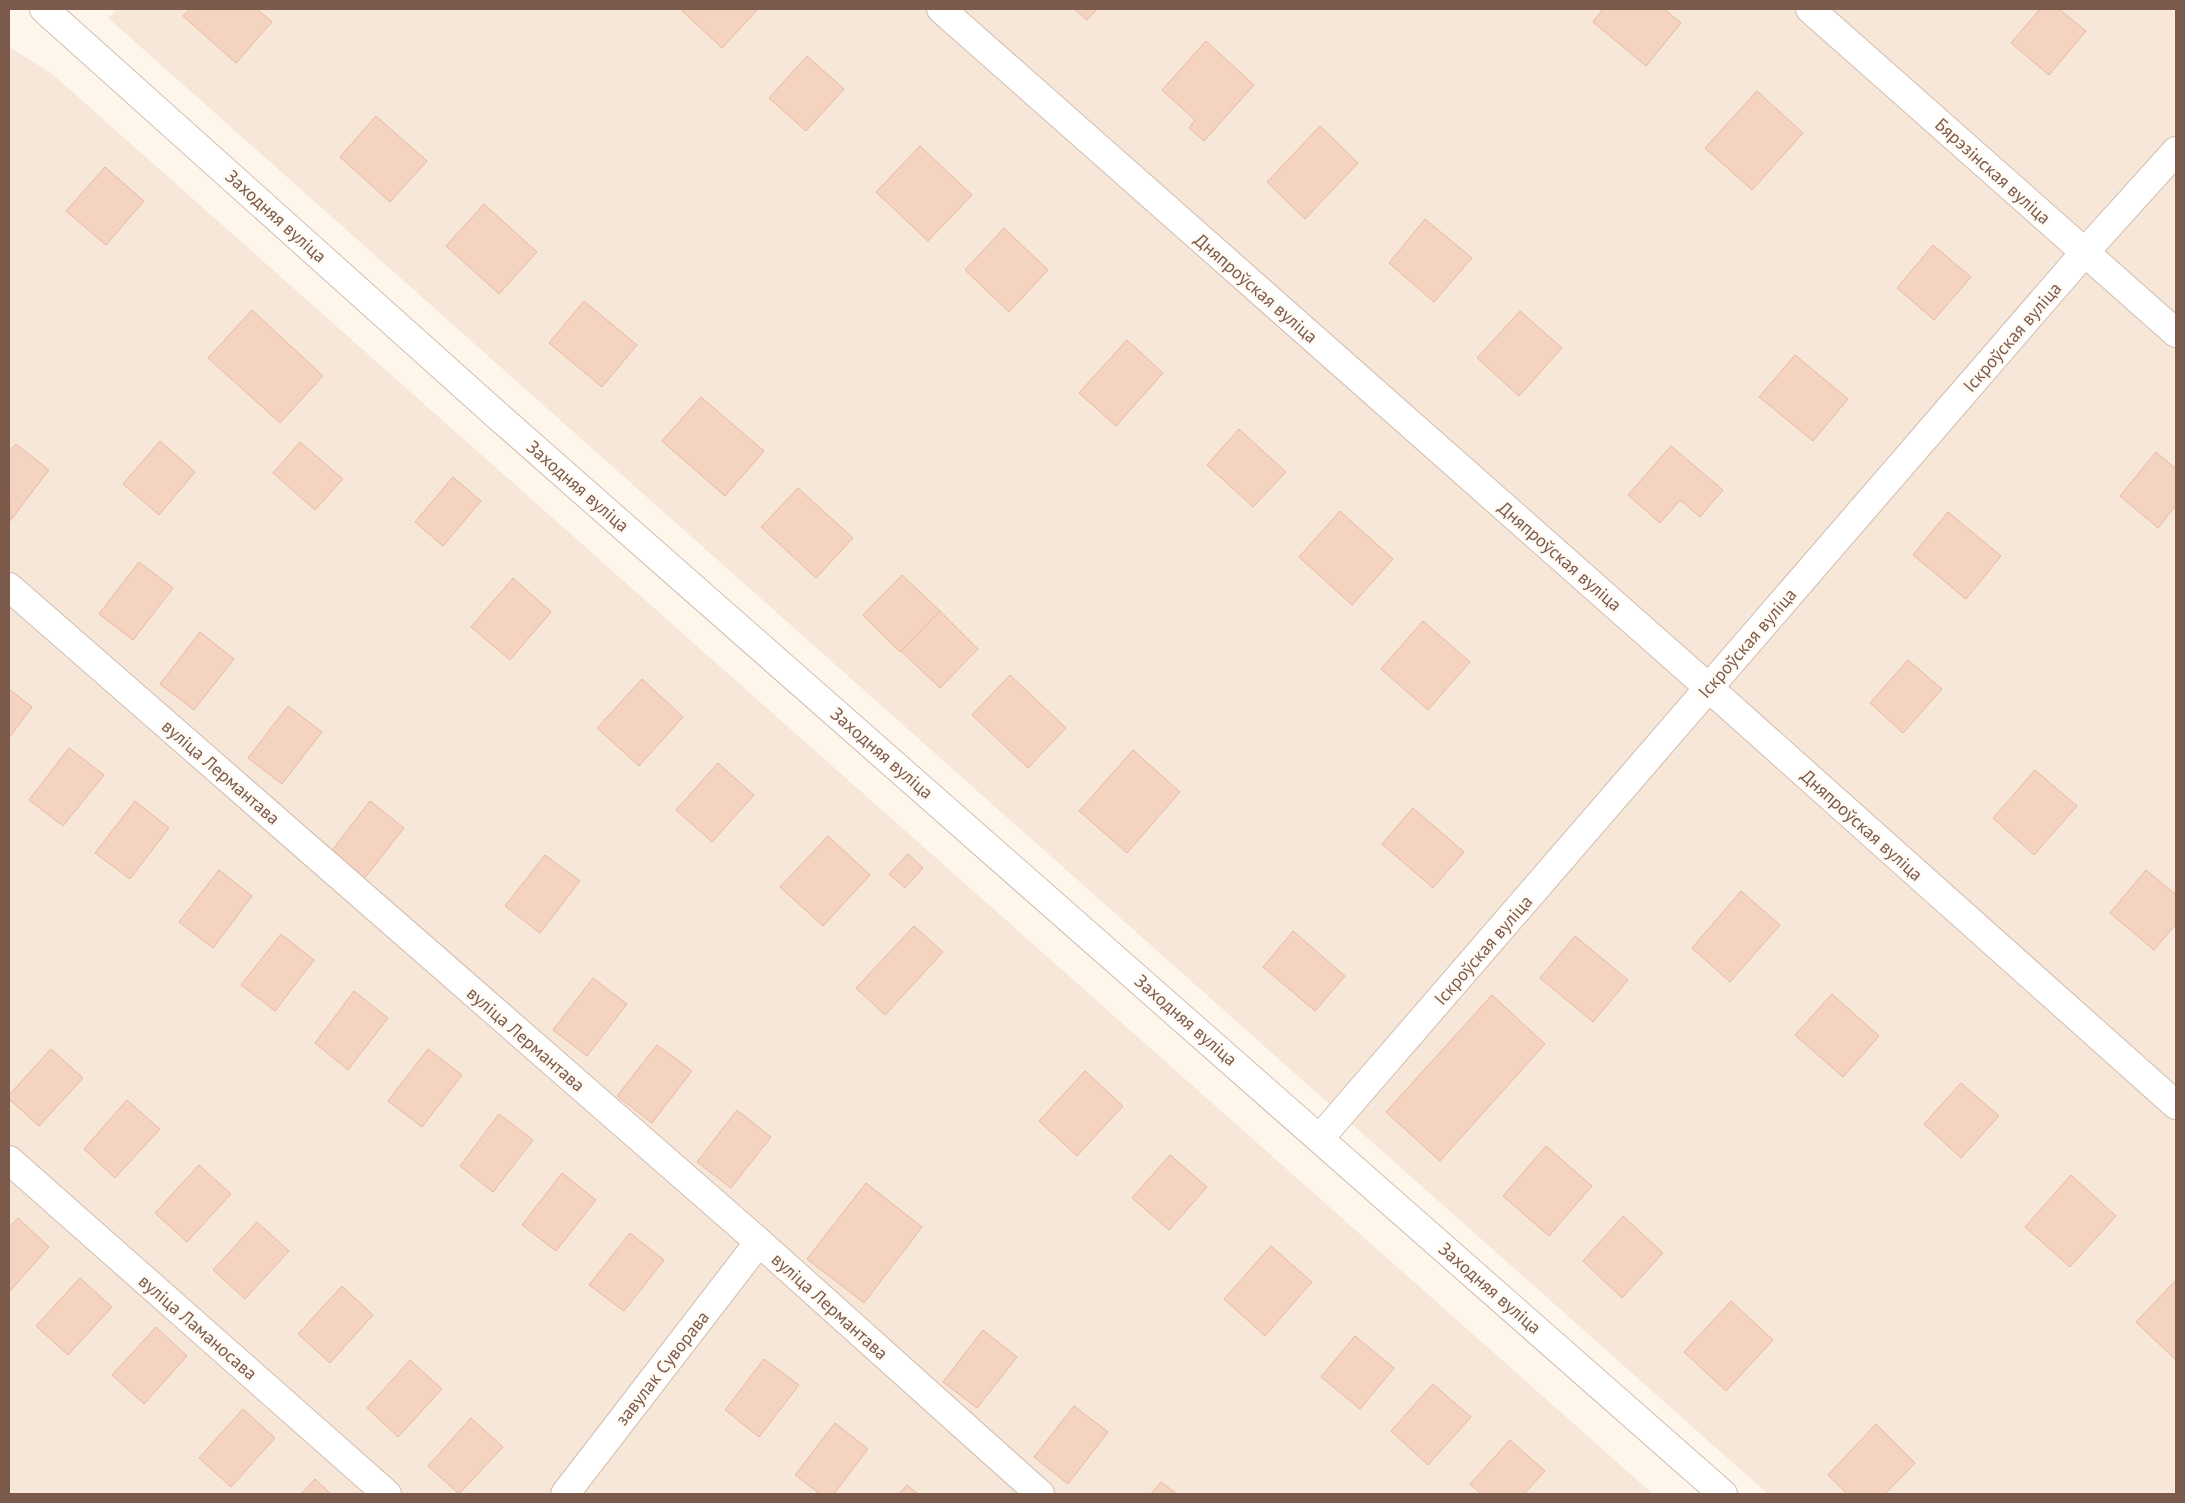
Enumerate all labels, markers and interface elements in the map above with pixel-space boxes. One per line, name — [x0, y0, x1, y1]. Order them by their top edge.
street label: Бярэзінская вуліца — [1930, 113, 2056, 229]
street label: Заходняя вуліца — [221, 165, 331, 267]
street label: Дняпроўская вуліца — [1190, 228, 1322, 348]
street label: Іскроўская вуліца — [1958, 277, 2066, 397]
street label: Заходняя вуліца — [522, 435, 634, 537]
street label: Дняпроўская вуліца — [1494, 496, 1626, 616]
street label: Іскроўская вуліца — [1693, 583, 1801, 703]
street label: Заходняя вуліца — [826, 702, 938, 804]
street label: вуліца Лермантава — [157, 715, 285, 829]
street label: Дняпроўская вуліца — [1796, 764, 1928, 886]
street label: Іскроўская вуліца — [1429, 890, 1537, 1010]
street label: Заходняя вуліца — [1130, 969, 1242, 1071]
street label: вуліца Лермантава — [462, 982, 590, 1096]
street label: Заходняя вуліца — [1434, 1237, 1546, 1339]
street label: вуліца Лермантава — [767, 1248, 893, 1364]
street label: вуліца Ламаносава — [134, 1269, 262, 1385]
street label: завулак Суворава — [610, 1306, 714, 1430]

